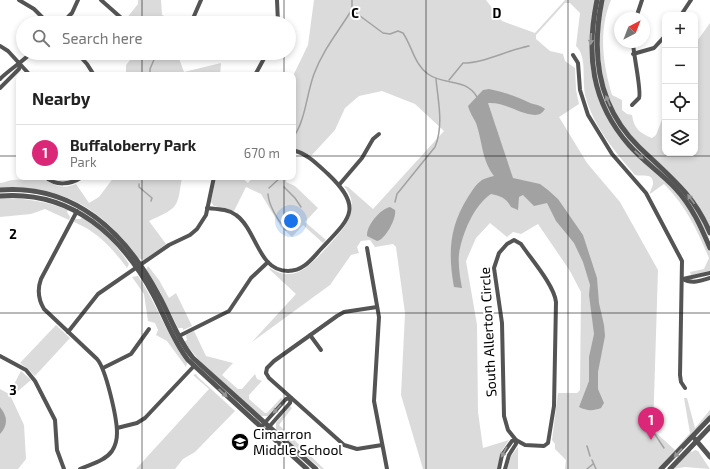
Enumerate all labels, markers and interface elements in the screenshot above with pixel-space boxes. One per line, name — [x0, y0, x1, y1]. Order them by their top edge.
text: C — [351, 5, 359, 21]
text: D — [493, 5, 502, 21]
north arrow — [614, 12, 650, 48]
map controls — [662, 12, 698, 156]
button: + — [662, 12, 698, 48]
search box — [16, 16, 296, 60]
icon: search — [30, 27, 52, 49]
text: Search here — [62, 29, 143, 47]
one-way arrow — [588, 33, 594, 46]
button: − — [662, 48, 698, 84]
button: locate — [662, 84, 698, 120]
text: Nearby — [32, 88, 90, 108]
one-way arrow — [605, 95, 611, 106]
button: layers — [662, 120, 698, 156]
text: Buffaloberry Park — [70, 136, 196, 154]
text: 1 — [42, 145, 48, 161]
text: 670 m — [244, 145, 280, 161]
one-way arrow — [634, 150, 644, 159]
text: Park — [70, 154, 97, 170]
one-way arrow — [687, 194, 695, 204]
your location — [281, 211, 301, 231]
text: 2 — [9, 226, 17, 242]
street label: South Allerton Circle — [476, 267, 499, 397]
text: 3 — [9, 382, 17, 398]
one-way arrow — [217, 388, 228, 397]
one-way arrow — [272, 404, 282, 414]
pin: 1 — [638, 407, 664, 440]
place label: Cimarron Middle School — [253, 425, 343, 458]
school or university icon: Cimarron Middle School — [230, 432, 250, 452]
one-way arrow — [501, 446, 507, 458]
one-way arrow — [673, 448, 683, 458]

